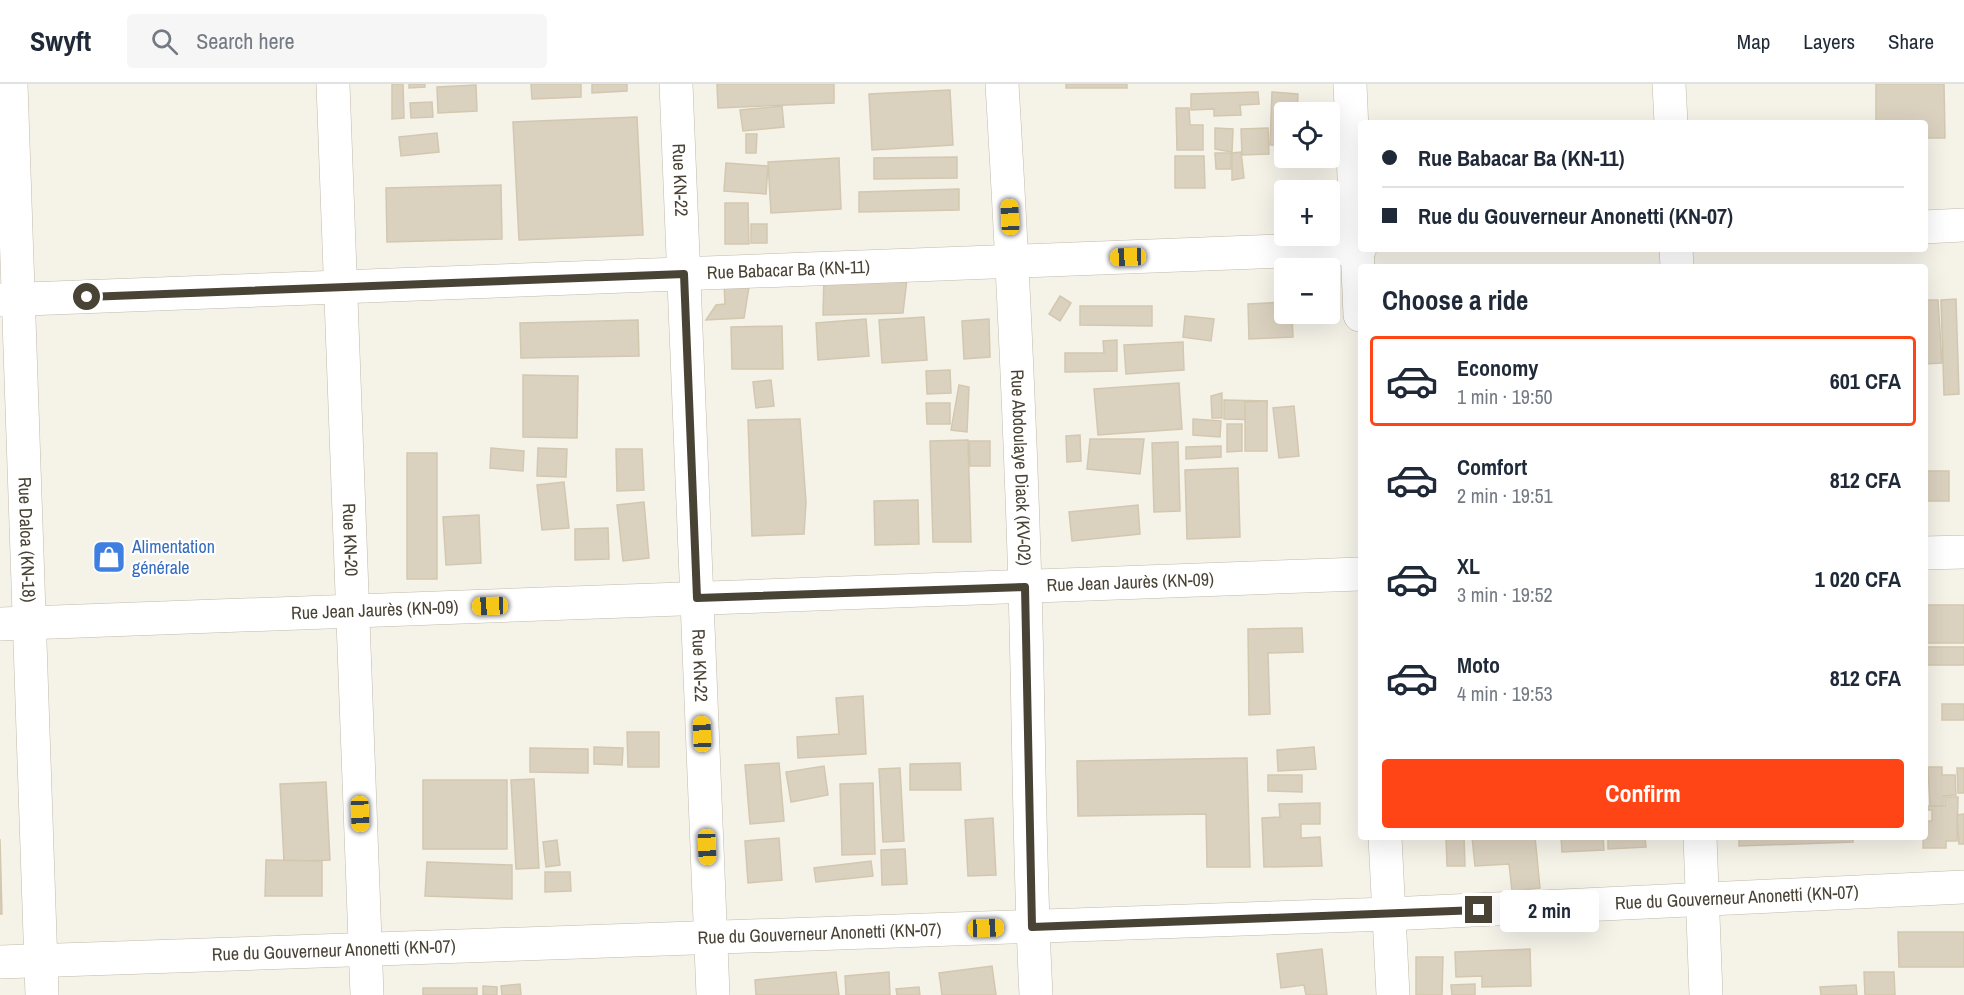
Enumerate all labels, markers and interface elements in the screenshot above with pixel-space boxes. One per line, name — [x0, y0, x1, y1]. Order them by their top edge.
search box — [127, 14, 547, 68]
text: Swyft — [30, 22, 91, 60]
icon: search — [148, 25, 181, 58]
text: Search here — [196, 26, 295, 56]
text: Map — [1737, 27, 1770, 56]
text: Layers — [1803, 27, 1855, 56]
text: Share — [1888, 27, 1934, 56]
map controls — [1274, 102, 1340, 324]
button: locate — [1274, 102, 1340, 168]
street label: Rue KN-22 — [666, 143, 694, 217]
text: Rue Babacar Ba (KN-11) — [1418, 143, 1625, 173]
button: + — [1274, 180, 1340, 246]
car — [1000, 199, 1020, 235]
text: Rue du Gouverneur Anonetti (KN-07) — [1418, 201, 1733, 231]
car — [1110, 247, 1146, 267]
street label: Rue Babacar Ba (KN-11) — [706, 254, 870, 285]
button: − — [1274, 258, 1340, 324]
text: Choose a ride — [1382, 282, 1528, 318]
route start — [73, 283, 100, 310]
text: Economy — [1457, 353, 1538, 383]
icon: car — [1385, 354, 1439, 408]
text: 601 CFA — [1830, 366, 1901, 396]
street label: Rue Abdoulaye Diack (KV-02) — [1005, 369, 1037, 566]
text: 1 min · 19:50 — [1457, 383, 1553, 410]
text: Comfort — [1457, 452, 1527, 482]
icon: car — [1385, 453, 1439, 507]
text: 812 CFA — [1830, 465, 1901, 495]
street label: Rue Daloa (KN-18) — [12, 477, 42, 603]
text: 2 min · 19:51 — [1457, 482, 1553, 509]
street label: Rue KN-20 — [337, 503, 364, 577]
place label: Alimentation générale — [131, 534, 215, 580]
shop icon: Alimentation générale — [91, 539, 127, 575]
text: XL — [1457, 551, 1480, 581]
icon: car — [1385, 552, 1439, 606]
text: 1 020 CFA — [1815, 564, 1901, 594]
street label: Rue Jean Jaurès (KN-09) — [1046, 566, 1214, 598]
text: 3 min · 19:52 — [1457, 581, 1553, 608]
street label: Rue Jean Jaurès (KN-09) — [291, 594, 459, 625]
car — [472, 596, 508, 616]
street label: Rue KN-22 — [686, 628, 714, 703]
text: Moto — [1457, 650, 1500, 680]
icon: car — [1385, 651, 1439, 705]
text: 812 CFA — [1830, 663, 1901, 693]
text: 4 min · 19:53 — [1457, 680, 1553, 707]
car — [692, 716, 712, 752]
button: Confirm — [1382, 759, 1904, 828]
car — [350, 796, 370, 832]
car — [697, 829, 717, 865]
street label: Rue du Gouverneur Anonetti (KN-07) — [1614, 879, 1859, 915]
callout: 2 min — [1500, 889, 1599, 931]
route end — [1465, 896, 1492, 923]
text: 2 min — [1528, 897, 1571, 924]
street label: Rue du Gouverneur Anonetti (KN-07) — [697, 916, 942, 950]
car — [968, 918, 1004, 938]
street label: Rue du Gouverneur Anonetti (KN-07) — [211, 933, 456, 967]

